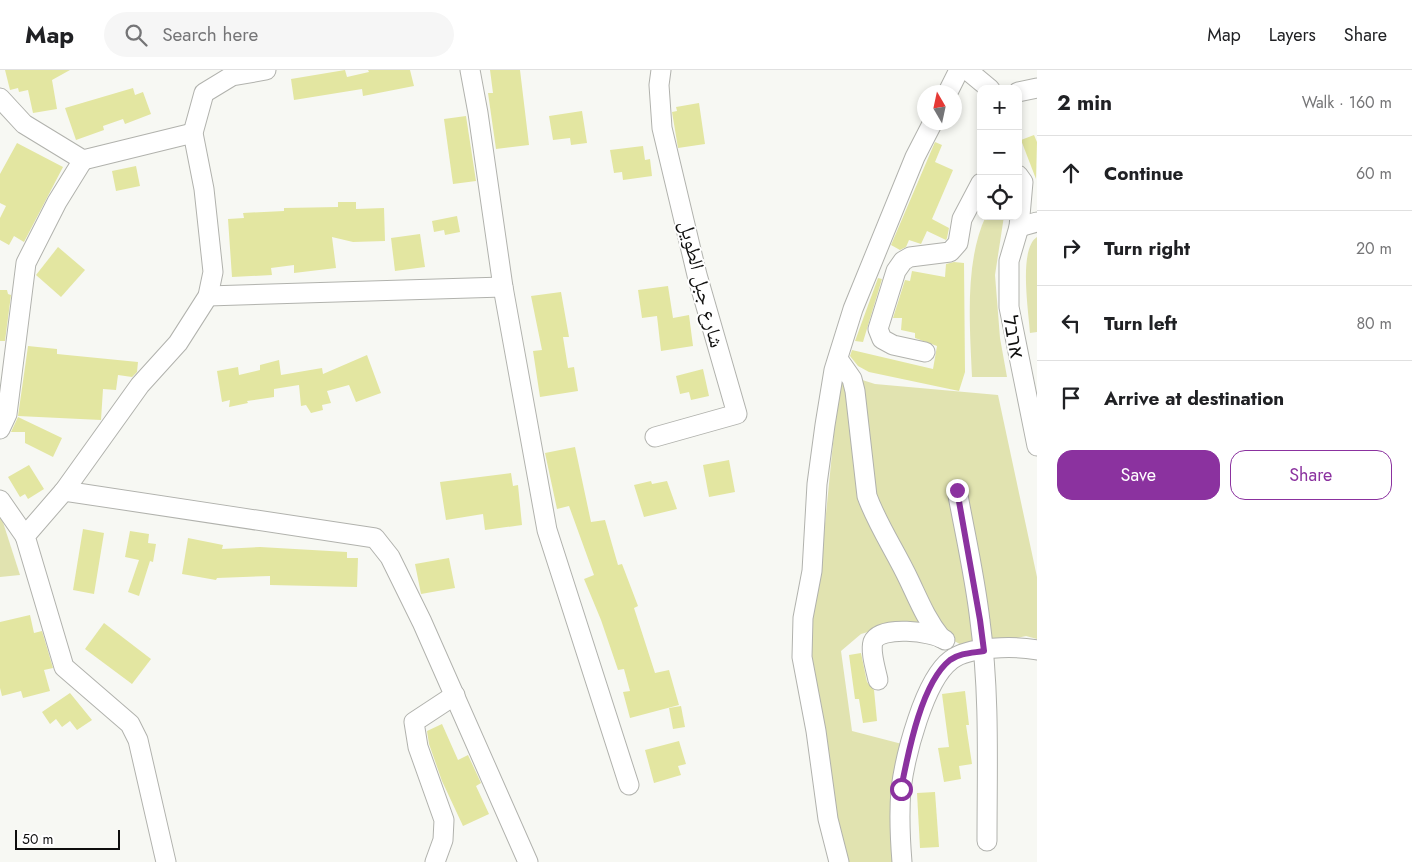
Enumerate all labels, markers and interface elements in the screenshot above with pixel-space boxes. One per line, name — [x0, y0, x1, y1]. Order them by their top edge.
search box — [104, 12, 454, 57]
text: Map — [25, 17, 74, 52]
icon: search — [122, 21, 150, 49]
text: Search here — [162, 21, 258, 48]
text: Map — [1207, 22, 1241, 48]
text: Layers — [1269, 22, 1316, 48]
text: Share — [1344, 22, 1387, 48]
north arrow — [917, 85, 962, 130]
map controls — [977, 85, 1022, 220]
button: + — [977, 85, 1022, 130]
text: 2 min — [1057, 88, 1112, 118]
text: Walk · 160 m — [1302, 91, 1392, 114]
button: − — [977, 130, 1022, 175]
icon: ahead — [1057, 159, 1085, 187]
text: Continue — [1104, 160, 1183, 187]
text: 60 m — [1356, 162, 1392, 185]
button: locate — [977, 175, 1022, 220]
street label: شارع جبل الطويل — [672, 218, 731, 351]
icon: right — [1057, 234, 1085, 262]
text: Turn right — [1104, 235, 1190, 262]
text: 20 m — [1356, 237, 1392, 260]
icon: left — [1057, 309, 1085, 337]
text: Turn left — [1104, 310, 1177, 337]
text: 80 m — [1356, 312, 1392, 335]
street label: ארבל — [995, 313, 1032, 361]
icon: arrive — [1057, 384, 1085, 412]
text: Arrive at destination — [1104, 385, 1284, 412]
button: Save — [1057, 450, 1220, 500]
button: Share — [1230, 450, 1392, 500]
route end — [946, 479, 969, 502]
route start — [890, 778, 913, 801]
scale bar — [15, 827, 120, 850]
text: 50 m — [22, 829, 53, 849]

